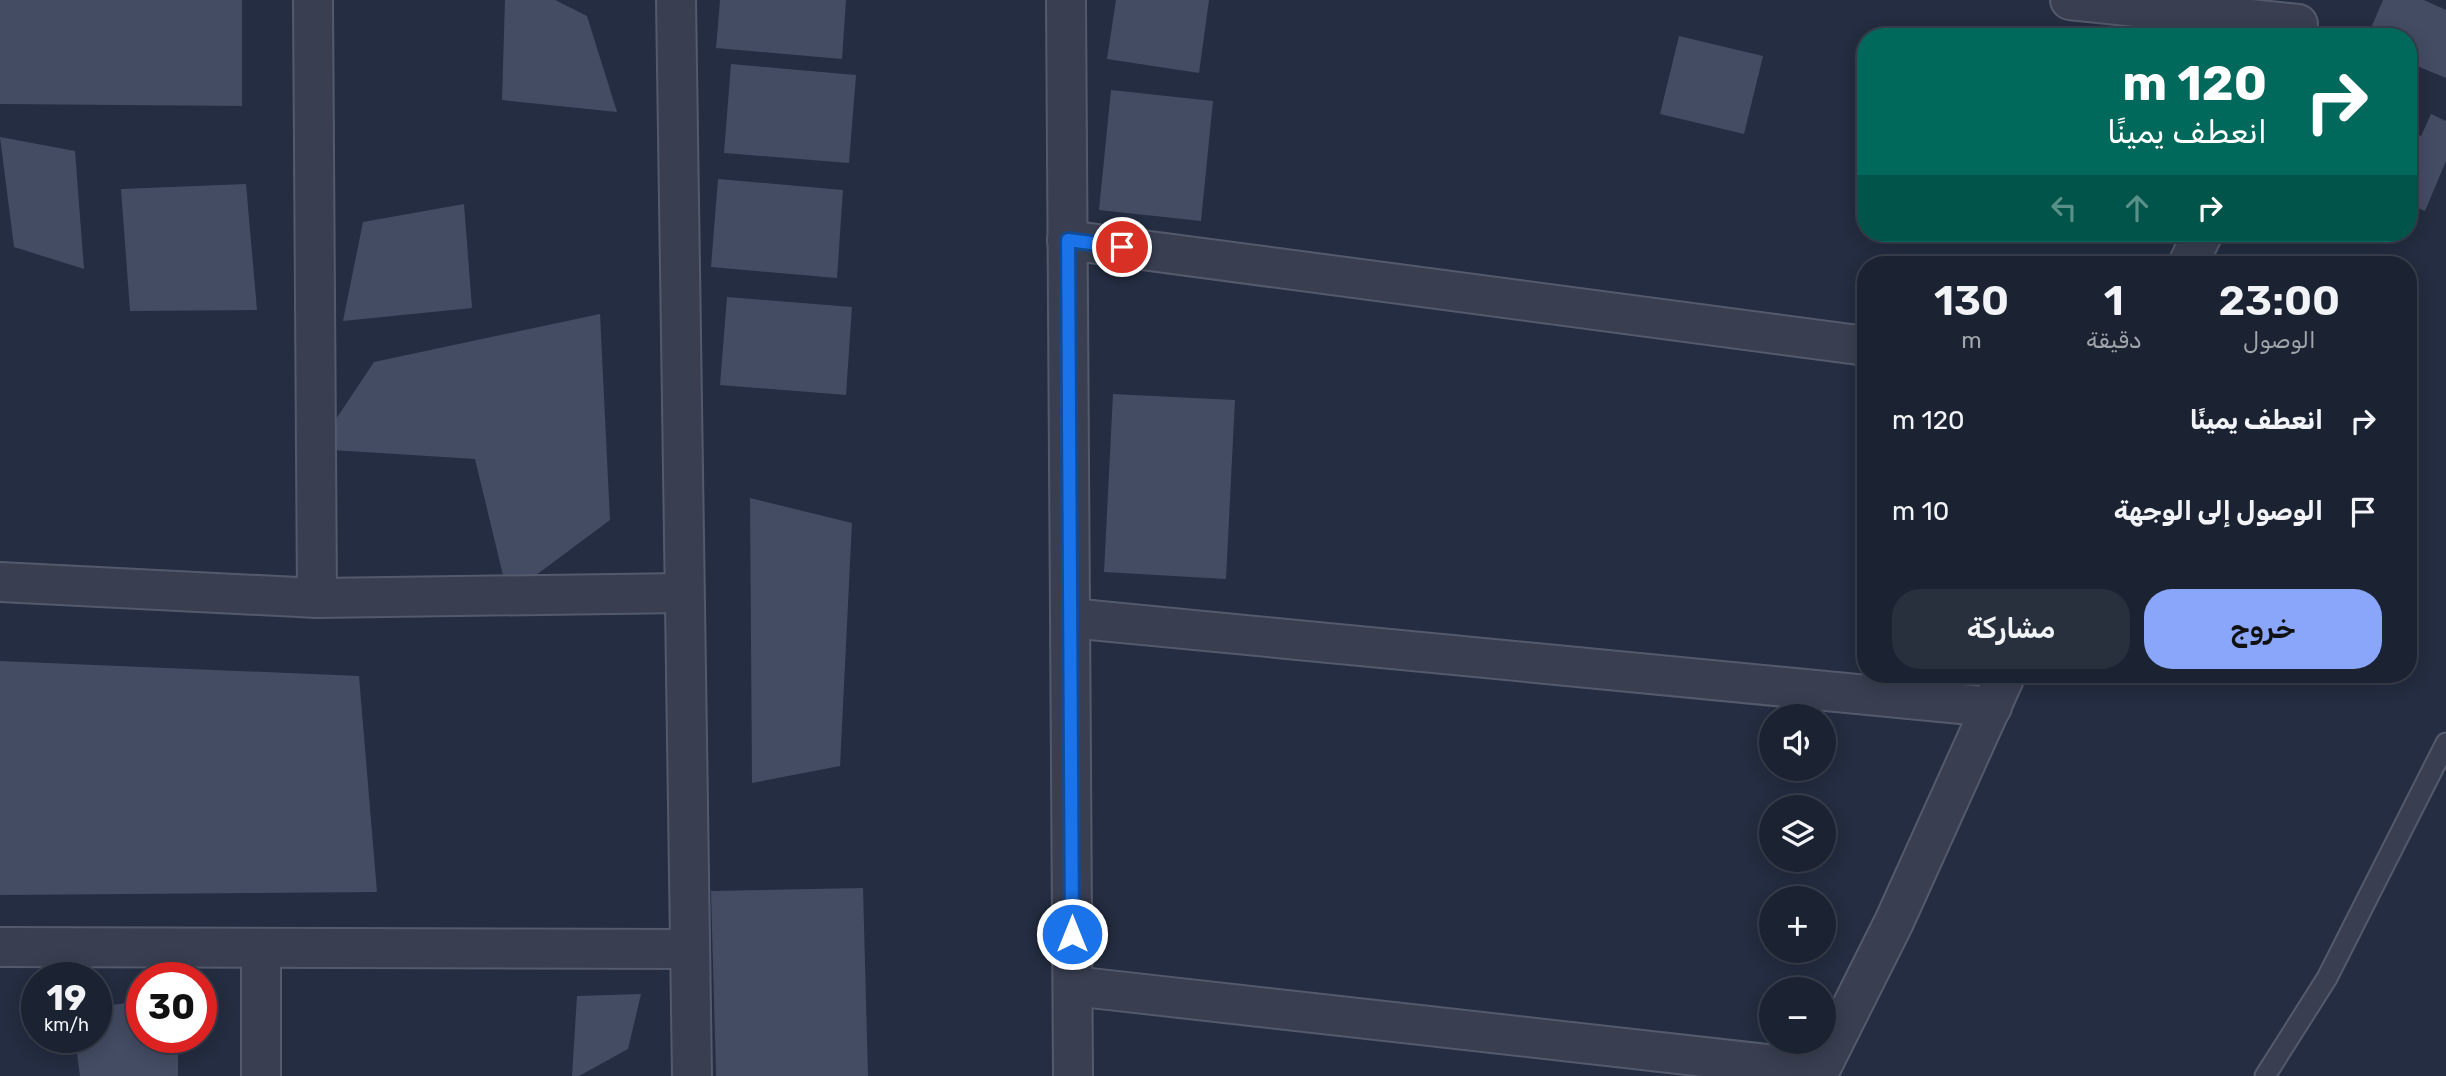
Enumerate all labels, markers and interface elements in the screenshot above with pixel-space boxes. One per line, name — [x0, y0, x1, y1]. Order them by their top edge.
text: 120 m — [2122, 54, 2267, 112]
icon: right — [2291, 56, 2382, 147]
text: انعطف يمينًا — [2107, 113, 2267, 151]
icon: left — [2045, 189, 2083, 227]
icon: ahead — [2118, 189, 2156, 227]
icon: right — [2191, 189, 2229, 227]
pin — [1092, 217, 1152, 277]
icon: arrive — [1103, 228, 1141, 266]
text: 130 — [1934, 276, 2009, 326]
text: 1 — [2104, 276, 2124, 326]
text: 23:00 — [2218, 276, 2340, 326]
text: m — [1961, 326, 1982, 354]
text: دقيقة — [2086, 326, 2142, 354]
text: الوصول — [2243, 326, 2316, 354]
icon: right — [2344, 402, 2382, 440]
text: 120 m — [1892, 405, 1964, 436]
text: انعطف يمينًا — [2190, 405, 2323, 436]
icon: arrive — [2344, 493, 2382, 531]
text: 10 m — [1892, 496, 1949, 527]
text: الوصول إلى الوجهة — [2114, 496, 2323, 527]
button: مشاركة — [1892, 589, 2130, 669]
button: خروج — [2144, 589, 2382, 669]
map controls — [1759, 704, 1836, 1054]
button: sound — [1759, 704, 1836, 781]
button: layers — [1759, 795, 1836, 872]
button: + — [1759, 886, 1836, 963]
position arrow — [1035, 897, 1109, 971]
speed limit sign: 30 — [126, 962, 217, 1053]
text: 19 — [47, 977, 86, 1019]
button: − — [1759, 977, 1836, 1054]
text: km/h — [44, 1014, 89, 1036]

